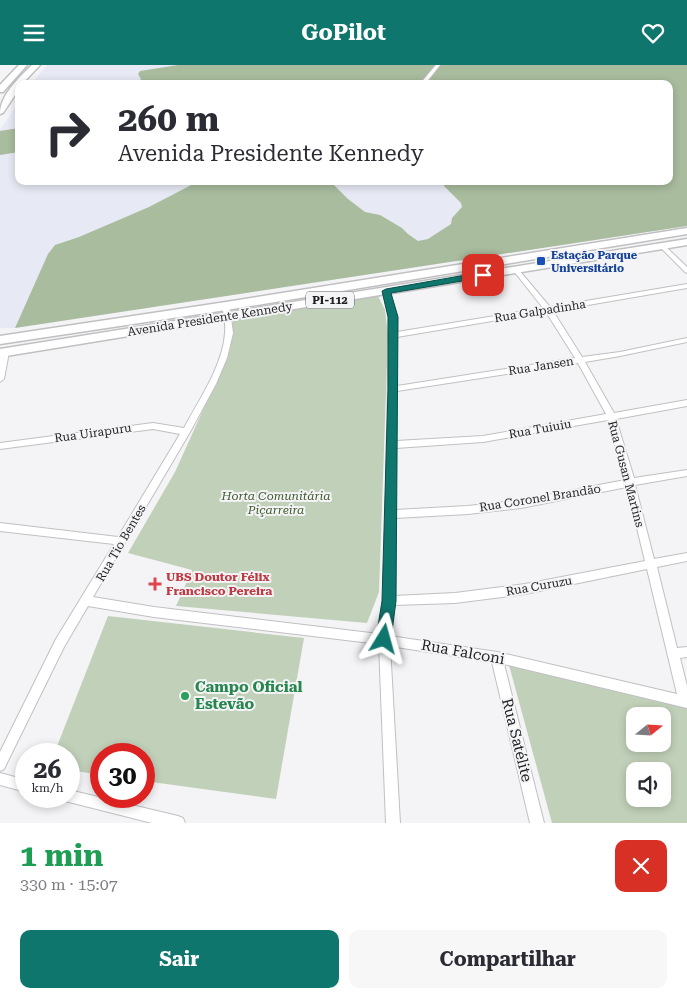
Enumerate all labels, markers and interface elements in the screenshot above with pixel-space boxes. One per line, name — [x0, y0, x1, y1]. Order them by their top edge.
icon: menu — [20, 19, 48, 47]
icon: heart — [639, 19, 667, 47]
text: GoPilot — [301, 20, 386, 45]
text: 260 m — [118, 99, 219, 140]
icon: right — [35, 100, 100, 165]
text: Avenida Presidente Kennedy — [118, 141, 424, 166]
place label: Estação Parque Universitário — [551, 249, 638, 275]
pin — [462, 254, 504, 296]
marker: Estação Parque Universitário — [535, 255, 547, 267]
icon: arrive — [469, 261, 497, 289]
road number: PI-112 — [306, 291, 354, 309]
street label: Rua Galpadinha — [493, 297, 587, 325]
street label: Avenida Presidente Kennedy — [127, 299, 294, 339]
street label: Rua Jansen — [507, 354, 575, 378]
street label: Rua Tuiuiu — [508, 417, 573, 441]
street label: Rua Gusan Martins — [605, 419, 647, 529]
street label: Rua Uirapuru — [54, 421, 133, 445]
street label: Rua Coronel Brandão — [478, 481, 602, 515]
park label: Horta Comunitária Piçarreira — [221, 489, 330, 517]
street label: Rua Tio Bentes — [93, 502, 149, 584]
place label: UBS Doutor Félix Francisco Pereira — [166, 570, 272, 598]
street label: Rua Curuzu — [505, 573, 574, 599]
marker: UBS Doutor Félix Francisco Pereira — [148, 577, 162, 591]
position arrow — [357, 612, 409, 664]
street label: Rua Falconi — [420, 636, 506, 668]
place label: Campo Oficial Estevão — [195, 678, 303, 713]
marker: Campo Oficial Estevão — [179, 690, 191, 702]
street label: Rua Satélite — [498, 696, 536, 784]
north arrow — [626, 707, 671, 753]
map controls — [626, 707, 671, 807]
speed limit sign: 30 — [90, 743, 155, 808]
text: 26 — [33, 755, 62, 784]
button: sound — [626, 762, 671, 807]
text: km/h — [31, 781, 64, 795]
text: 1 min — [20, 838, 103, 873]
button: close — [615, 840, 667, 892]
text: 330 m · 15:07 — [20, 875, 118, 894]
button: Sair — [20, 930, 339, 988]
button: Compartilhar — [349, 930, 667, 988]

